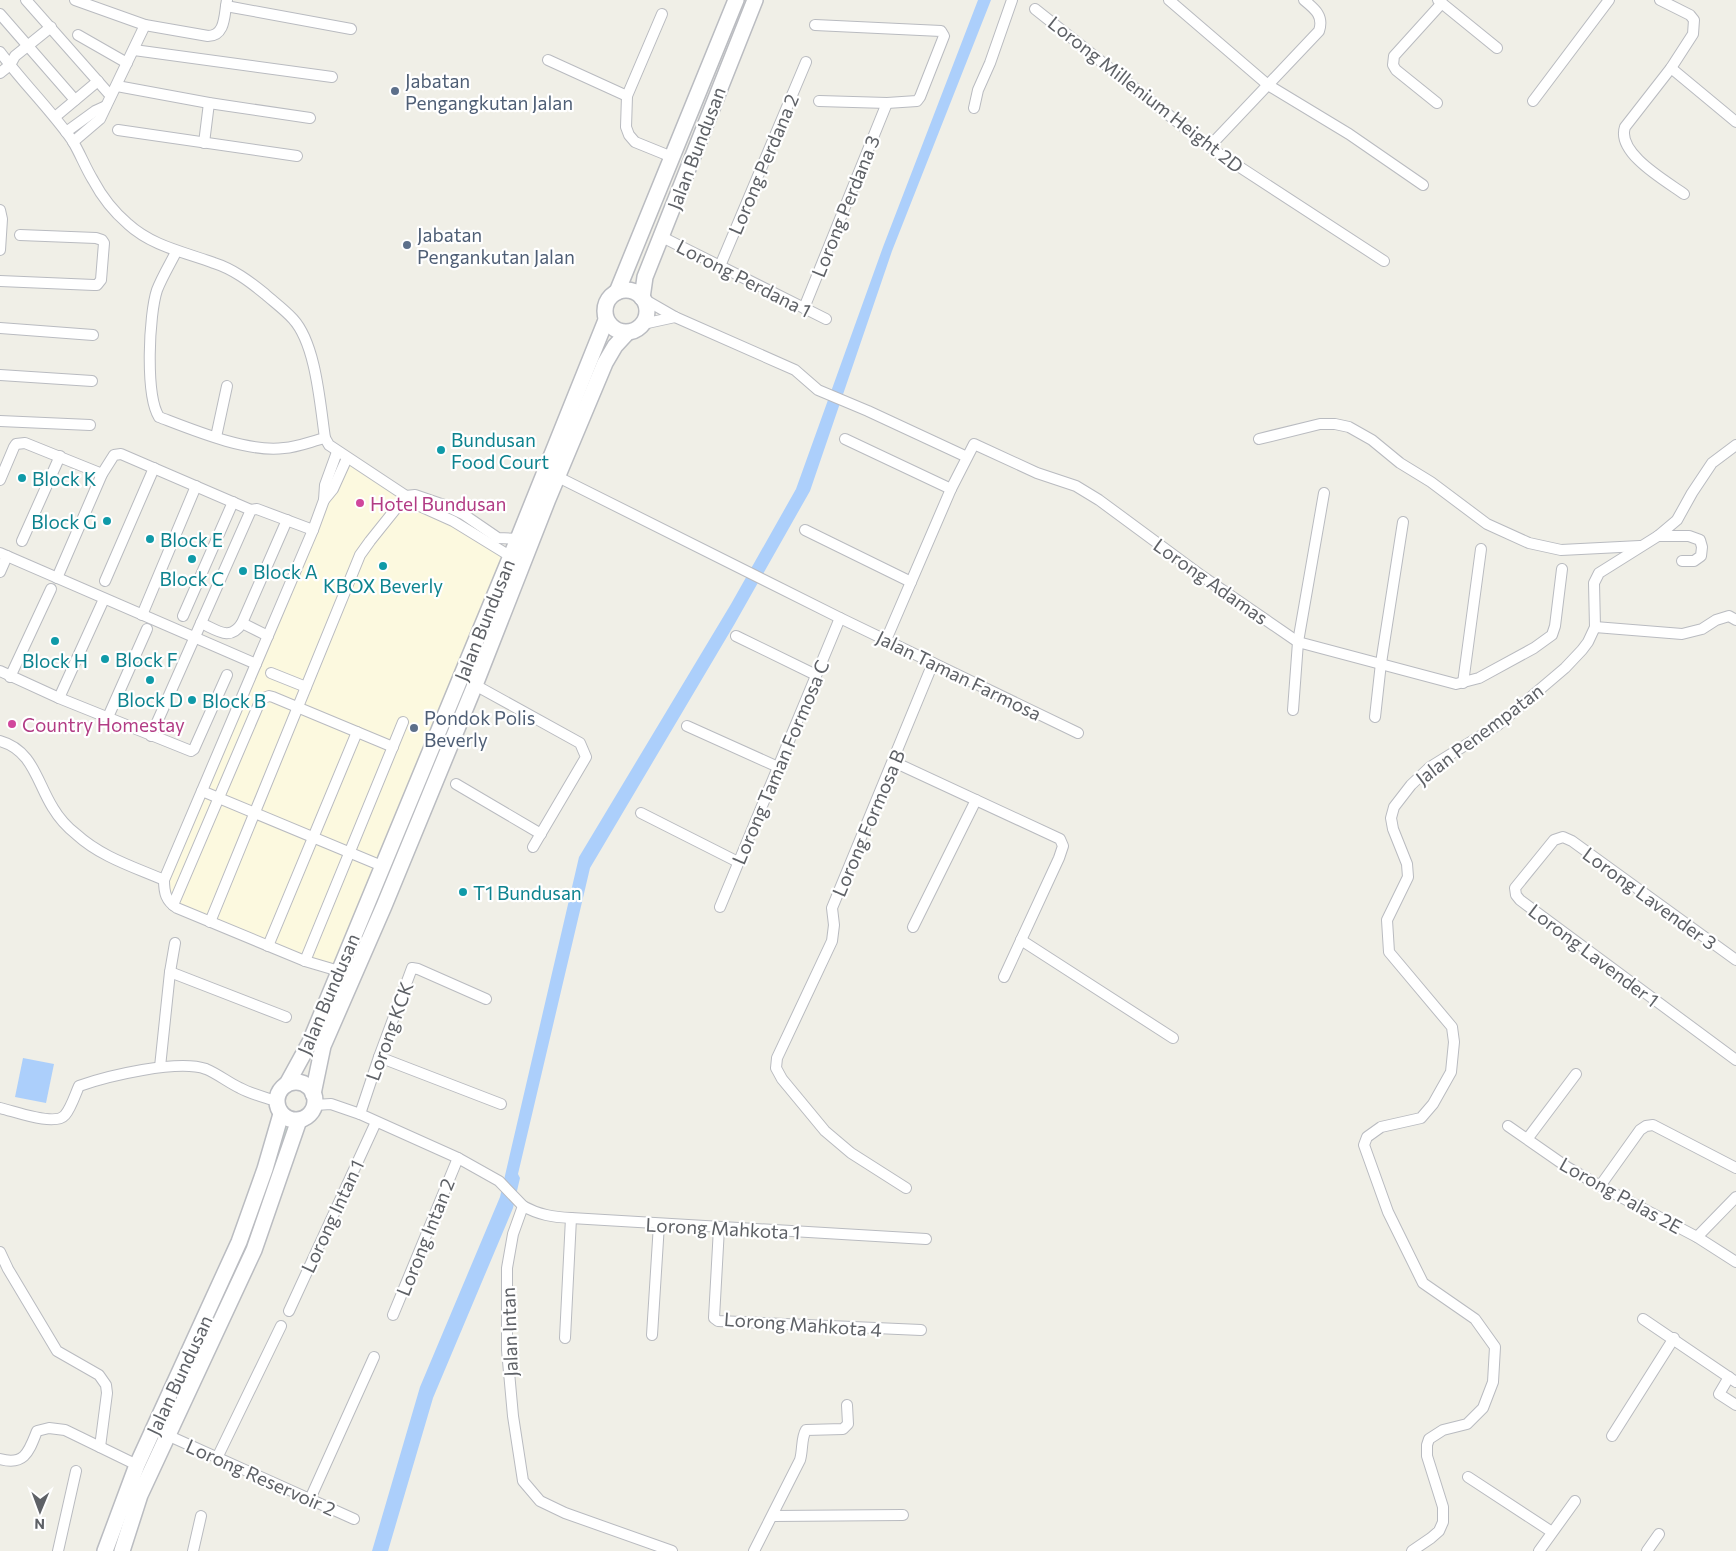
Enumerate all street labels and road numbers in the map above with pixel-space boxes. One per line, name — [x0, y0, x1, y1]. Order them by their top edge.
street label: Lorong Millenium Height 2D — [1044, 11, 1248, 177]
street label: Jalan Bundusan — [662, 83, 730, 213]
street label: Lorong Perdana 2 — [723, 90, 803, 238]
street label: Lorong Perdana 3 — [806, 132, 884, 280]
street label: Lorong Perdana 1 — [673, 234, 815, 322]
street label: Lorong Adamas — [1149, 533, 1273, 629]
street label: Jalan Bundusan — [449, 556, 519, 684]
street label: Jalan Taman Farmosa — [873, 625, 1045, 725]
street label: Lorong Taman Formosa C — [727, 656, 833, 868]
street label: Jalan Penempatan — [1411, 679, 1547, 789]
street label: Lorong Formosa B — [827, 746, 909, 900]
street label: Lorong Lavender 3 — [1579, 842, 1721, 954]
street label: Lorong Lavender 1 — [1524, 899, 1664, 1011]
street label: Jalan Bundusan — [292, 930, 364, 1058]
street label: Lorong KCK — [360, 978, 418, 1084]
street label: Lorong Palas 2E — [1556, 1152, 1686, 1238]
street label: Lorong Intan 1 — [296, 1156, 368, 1276]
street label: Lorong Intan 2 — [391, 1175, 459, 1299]
street label: Lorong Mahkota 1 — [645, 1212, 801, 1244]
street label: Jalan Intan — [496, 1287, 522, 1377]
street label: Lorong Mahkota 4 — [723, 1307, 883, 1341]
street label: Jalan Bundusan — [141, 1311, 217, 1439]
street label: Lorong Reservoir 2 — [183, 1434, 339, 1520]

